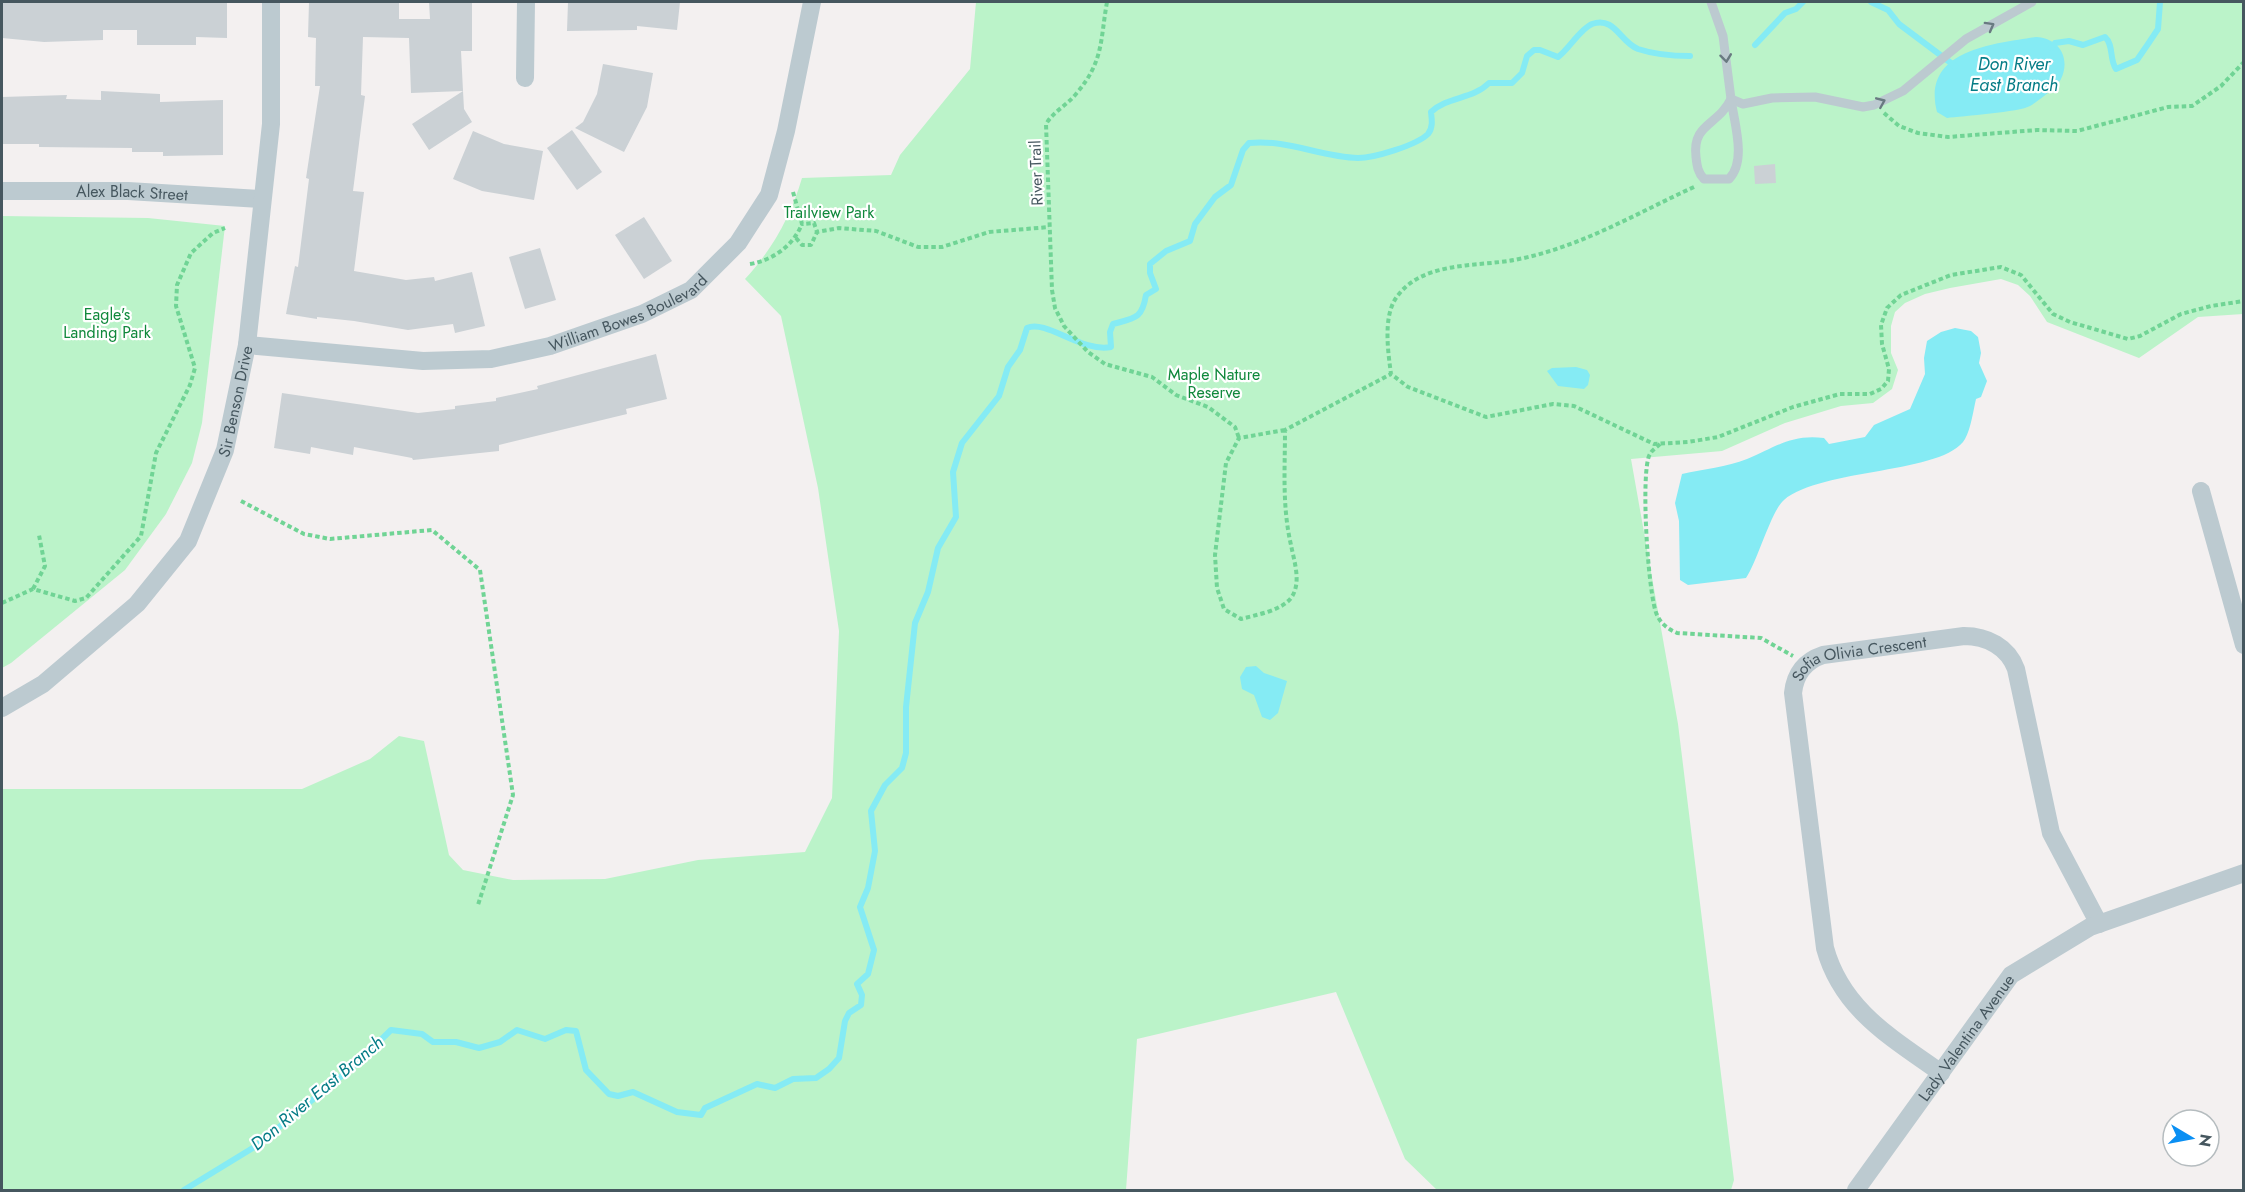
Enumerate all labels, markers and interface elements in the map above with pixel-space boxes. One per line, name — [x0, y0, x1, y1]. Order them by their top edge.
one-way arrow — [1984, 22, 1995, 33]
water label: Don River East Branch — [1970, 51, 2058, 98]
one-way arrow — [1719, 53, 1732, 62]
one-way arrow — [1874, 97, 1885, 109]
street label: River Trail — [1023, 140, 1049, 206]
street label: Alex Black Street — [76, 180, 189, 206]
park label: Trailview Park — [784, 201, 875, 224]
street label: William Bowes Boulevard — [545, 269, 712, 357]
park label: Eagle's Landing Park — [63, 303, 152, 344]
street label: Sir Benson Drive — [212, 344, 258, 461]
park label: Maple Nature Reserve — [1168, 363, 1260, 404]
street label: Sofia Olivia Crescent — [1785, 630, 1928, 685]
street label: Lady Valentina Avenue — [1912, 969, 2020, 1106]
water label: Don River East Branch — [245, 1029, 389, 1157]
north arrow — [2161, 1108, 2221, 1168]
text: N — [2193, 1132, 2218, 1149]

